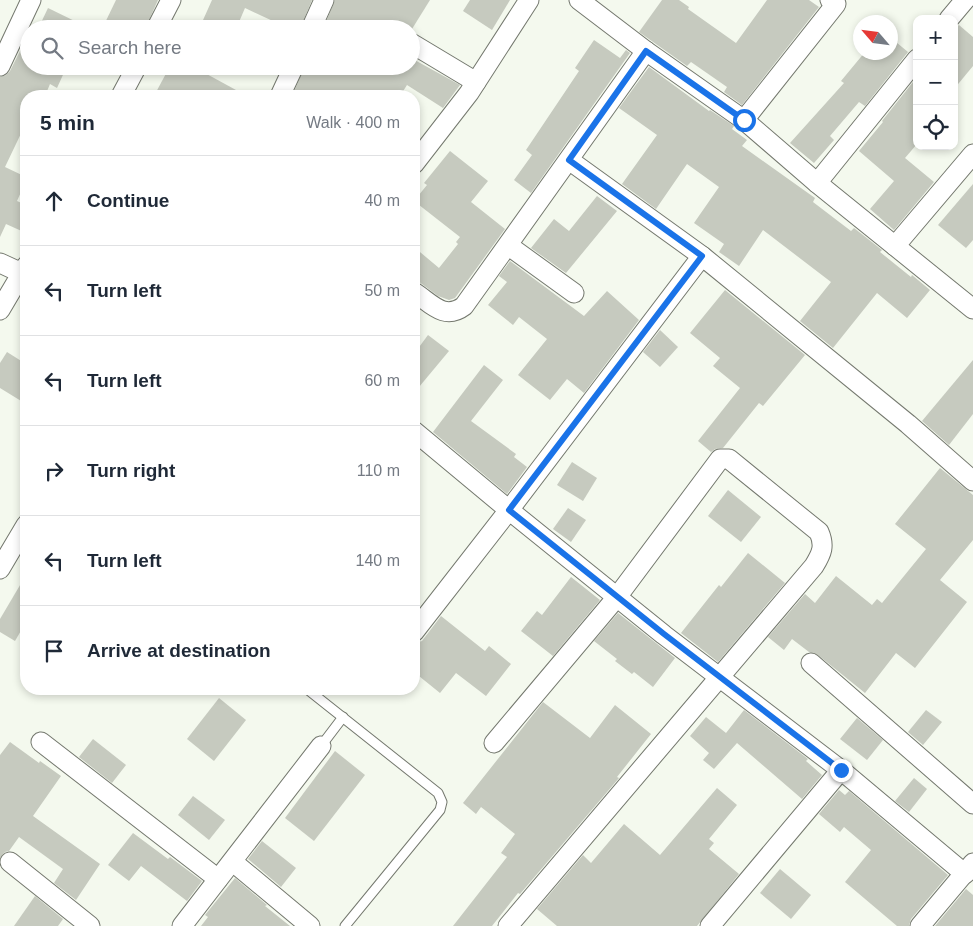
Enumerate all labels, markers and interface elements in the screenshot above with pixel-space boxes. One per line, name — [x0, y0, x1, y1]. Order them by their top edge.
north arrow — [853, 15, 898, 60]
map controls — [913, 15, 958, 150]
button: + — [913, 15, 958, 60]
search box — [20, 20, 420, 75]
icon: search — [38, 34, 66, 62]
text: Search here — [78, 37, 182, 58]
button: − — [913, 60, 958, 105]
button: locate — [913, 105, 958, 150]
route start — [733, 109, 756, 132]
text: 5 min — [40, 111, 95, 134]
text: Walk · 400 m — [306, 114, 400, 131]
icon: ahead — [40, 187, 68, 215]
text: Continue — [87, 190, 169, 211]
text: 40 m — [364, 192, 400, 209]
icon: left — [40, 277, 68, 305]
text: Turn left — [87, 280, 162, 301]
text: 50 m — [364, 282, 400, 299]
icon: left — [40, 367, 68, 395]
text: Turn left — [87, 370, 162, 391]
text: 60 m — [364, 372, 400, 389]
icon: right — [40, 457, 68, 485]
text: Turn right — [87, 460, 175, 481]
text: 110 m — [357, 462, 400, 479]
icon: left — [40, 547, 68, 575]
text: Turn left — [87, 550, 162, 571]
text: 140 m — [356, 552, 400, 569]
icon: arrive — [40, 637, 68, 665]
text: Arrive at destination — [87, 640, 271, 661]
route end — [830, 759, 853, 782]

